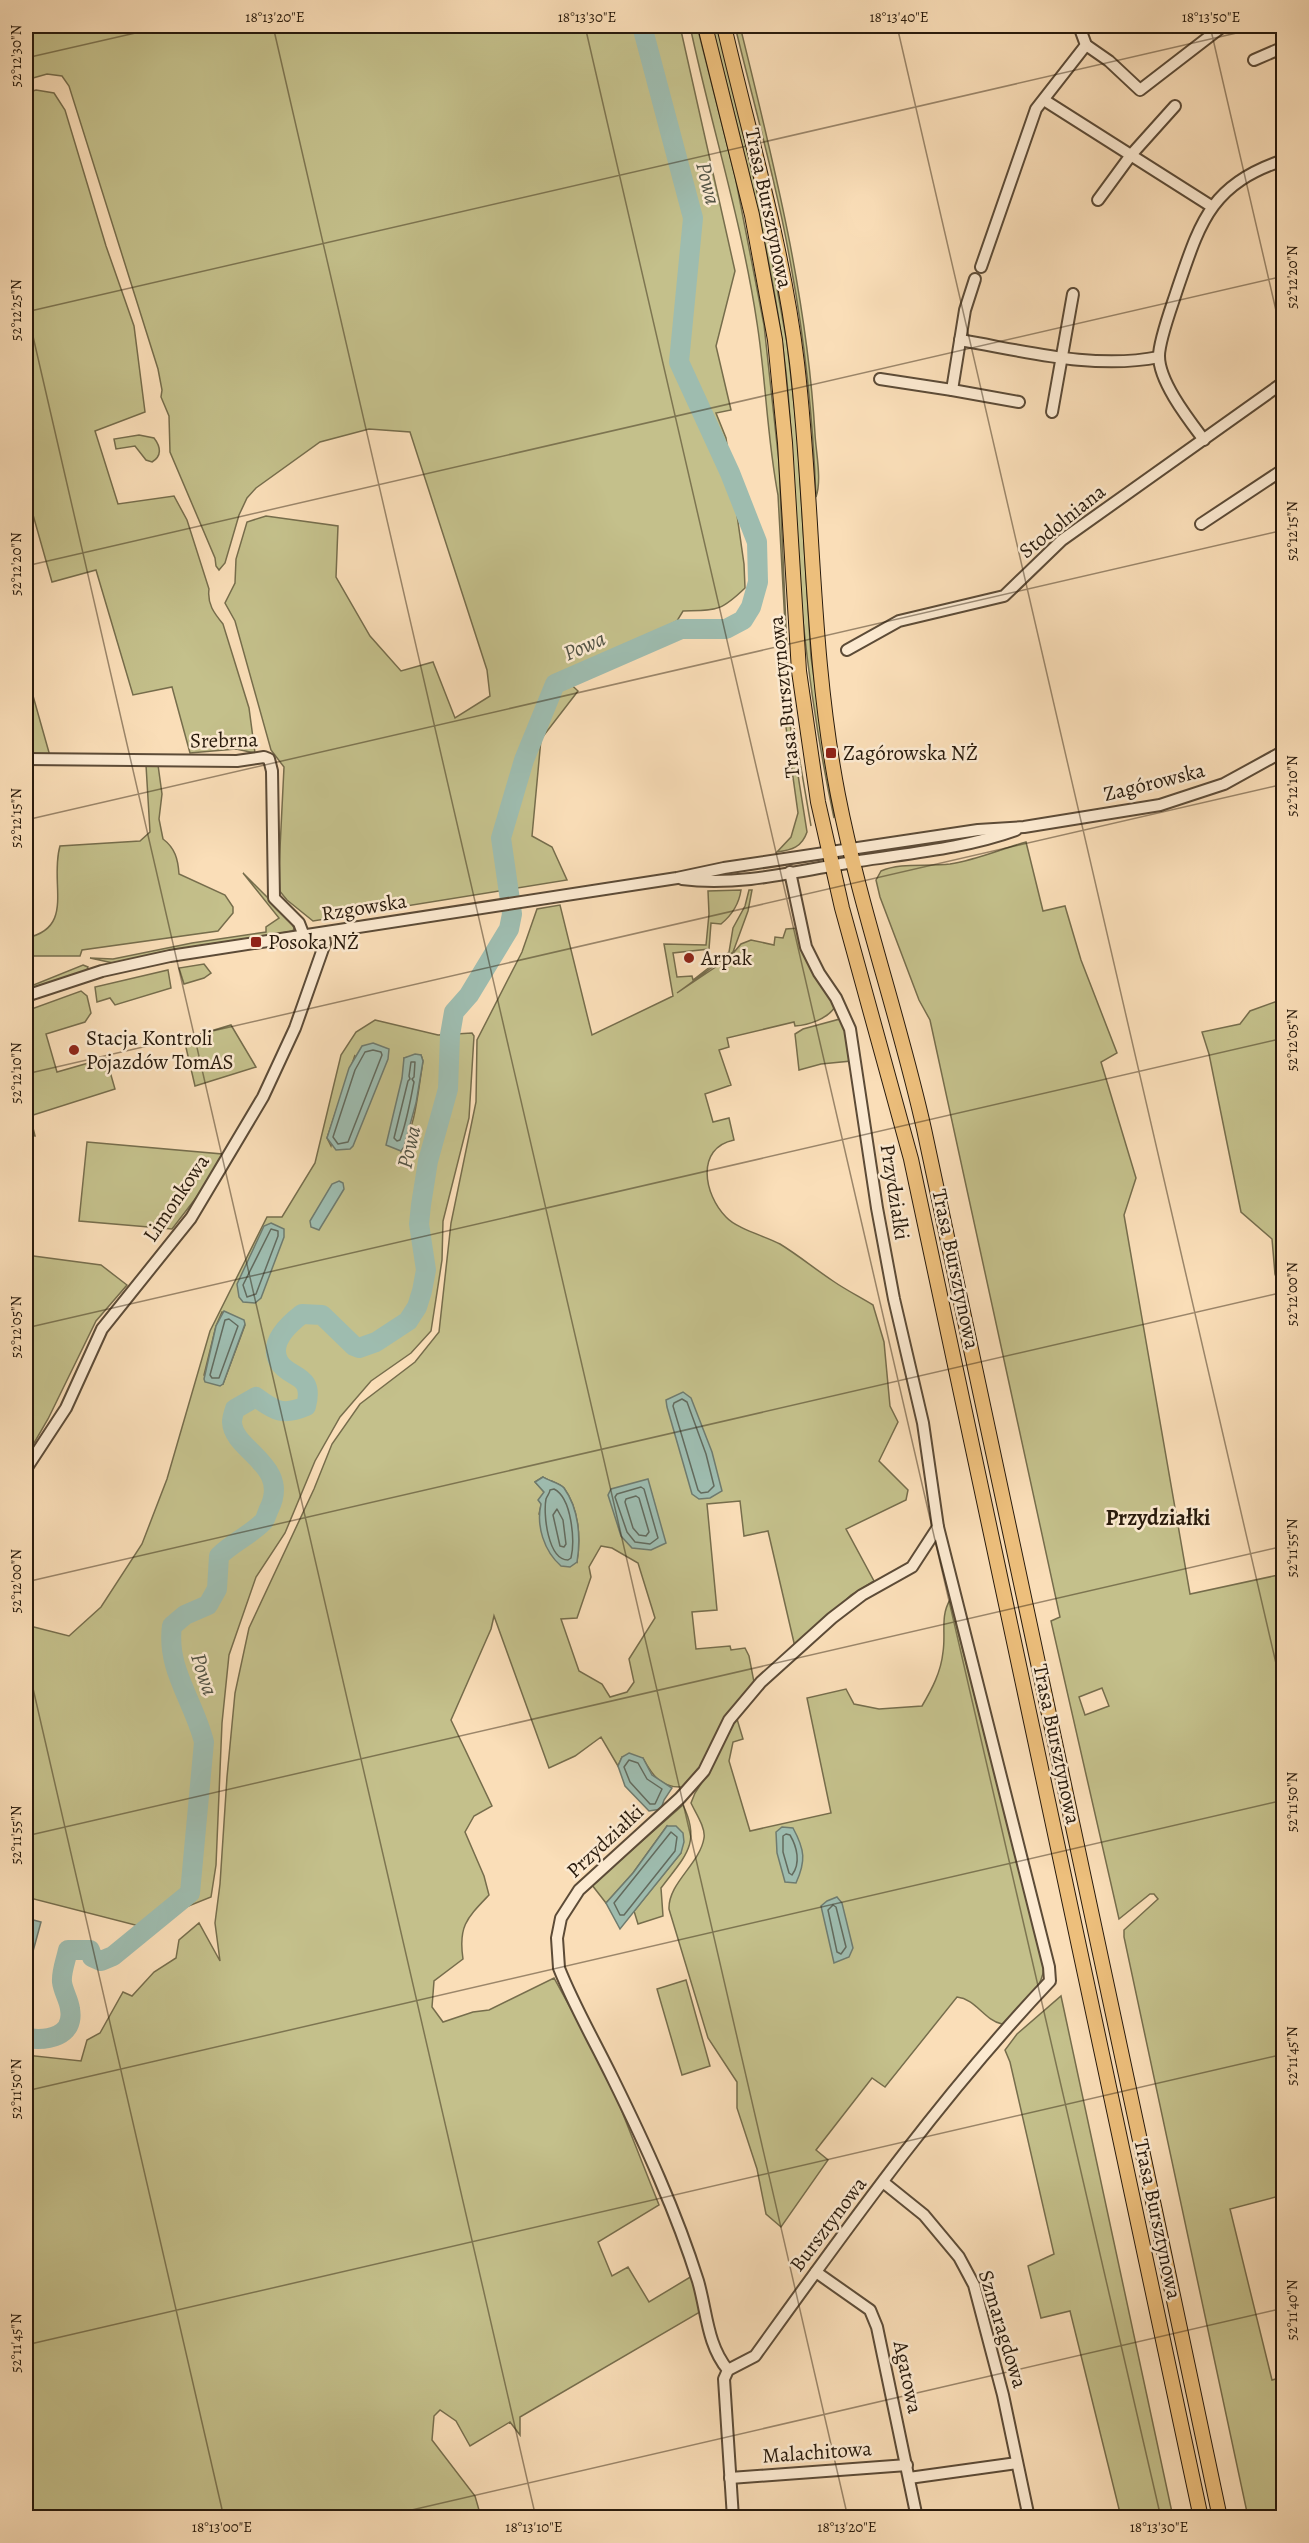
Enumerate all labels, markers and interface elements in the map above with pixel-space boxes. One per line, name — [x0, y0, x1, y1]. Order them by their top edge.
text: 18°13'20"E — [245, 7, 305, 27]
text: 18°13'30"E — [558, 7, 616, 27]
text: 18°13'40"E — [869, 7, 929, 27]
text: 18°13'50"E — [1182, 7, 1240, 27]
text: 52°12'30"N — [6, 25, 26, 87]
street label: Trasa Bursztynowa — [738, 125, 800, 291]
water label: Powa — [688, 159, 728, 208]
text: 52°12'20"N — [1282, 245, 1302, 309]
text: 52°12'25"N — [6, 279, 26, 341]
street label: Stodolniana — [1013, 477, 1111, 565]
text: 52°12'15"N — [1282, 501, 1302, 561]
text: 52°12'20"N — [6, 532, 26, 596]
street label: Trasa Bursztynowa — [762, 614, 806, 780]
water label: Powa — [559, 623, 610, 668]
street label: Srebrna — [190, 725, 259, 755]
place label: Zagórowska NŻ — [843, 739, 978, 767]
marker: Zagórowska NŻ — [824, 746, 838, 760]
text: 52°12'10"N — [1282, 755, 1302, 817]
street label: Zagórowska — [1100, 756, 1208, 808]
text: 52°12'15"N — [6, 788, 26, 848]
street label: Rzgowska — [319, 886, 409, 928]
place label: Posoka NŻ — [268, 928, 359, 956]
marker: Posoka NŻ — [249, 935, 263, 949]
place label: Arpak — [700, 944, 753, 972]
marker: Arpak — [682, 951, 696, 965]
text: 52°12'05"N — [1282, 1008, 1302, 1071]
place label: Stacja Kontroli Pojazdów TomAS — [86, 1024, 234, 1076]
text: 52°12'10"N — [6, 1042, 26, 1104]
marker: Stacja Kontroli Pojazdów TomAS — [67, 1043, 81, 1057]
water label: Powa — [390, 1123, 428, 1172]
street label: Przydziałki — [874, 1142, 916, 1242]
street label: Limonkowa — [136, 1148, 216, 1247]
street label: Trasa Bursztynowa — [925, 1186, 987, 1352]
text: 52°12'00"N — [1282, 1262, 1302, 1326]
text: 52°12'05"N — [6, 1295, 26, 1358]
district label: Przydziałki — [1105, 1503, 1211, 1533]
text: 52°11'55"N — [1282, 1518, 1302, 1578]
text: 52°12'00"N — [6, 1549, 26, 1613]
water label: Powa — [183, 1649, 225, 1699]
street label: Trasa Bursztynowa — [1026, 1661, 1088, 1827]
text: 52°11'50"N — [1282, 1771, 1302, 1832]
street label: Przydziałki — [560, 1798, 650, 1884]
text: 52°11'55"N — [6, 1805, 26, 1865]
text: 52°11'45"N — [1282, 2026, 1302, 2086]
text: 52°11'50"N — [6, 2058, 26, 2119]
street label: Trasa Bursztynowa — [1127, 2136, 1189, 2302]
street label: Bursztynowa — [783, 2171, 873, 2277]
street label: Szmaragdowa — [972, 2267, 1034, 2392]
text: 52°11'40"N — [1282, 2279, 1302, 2341]
text: 52°11'45"N — [6, 2313, 26, 2373]
street label: Agatowa — [886, 2337, 929, 2416]
street label: Malachitowa — [761, 2434, 873, 2470]
text: 18°13'00"E — [192, 2517, 252, 2537]
text: 18°13'10"E — [505, 2517, 563, 2537]
text: 18°13'20"E — [817, 2517, 877, 2537]
text: 18°13'30"E — [1130, 2517, 1188, 2537]

